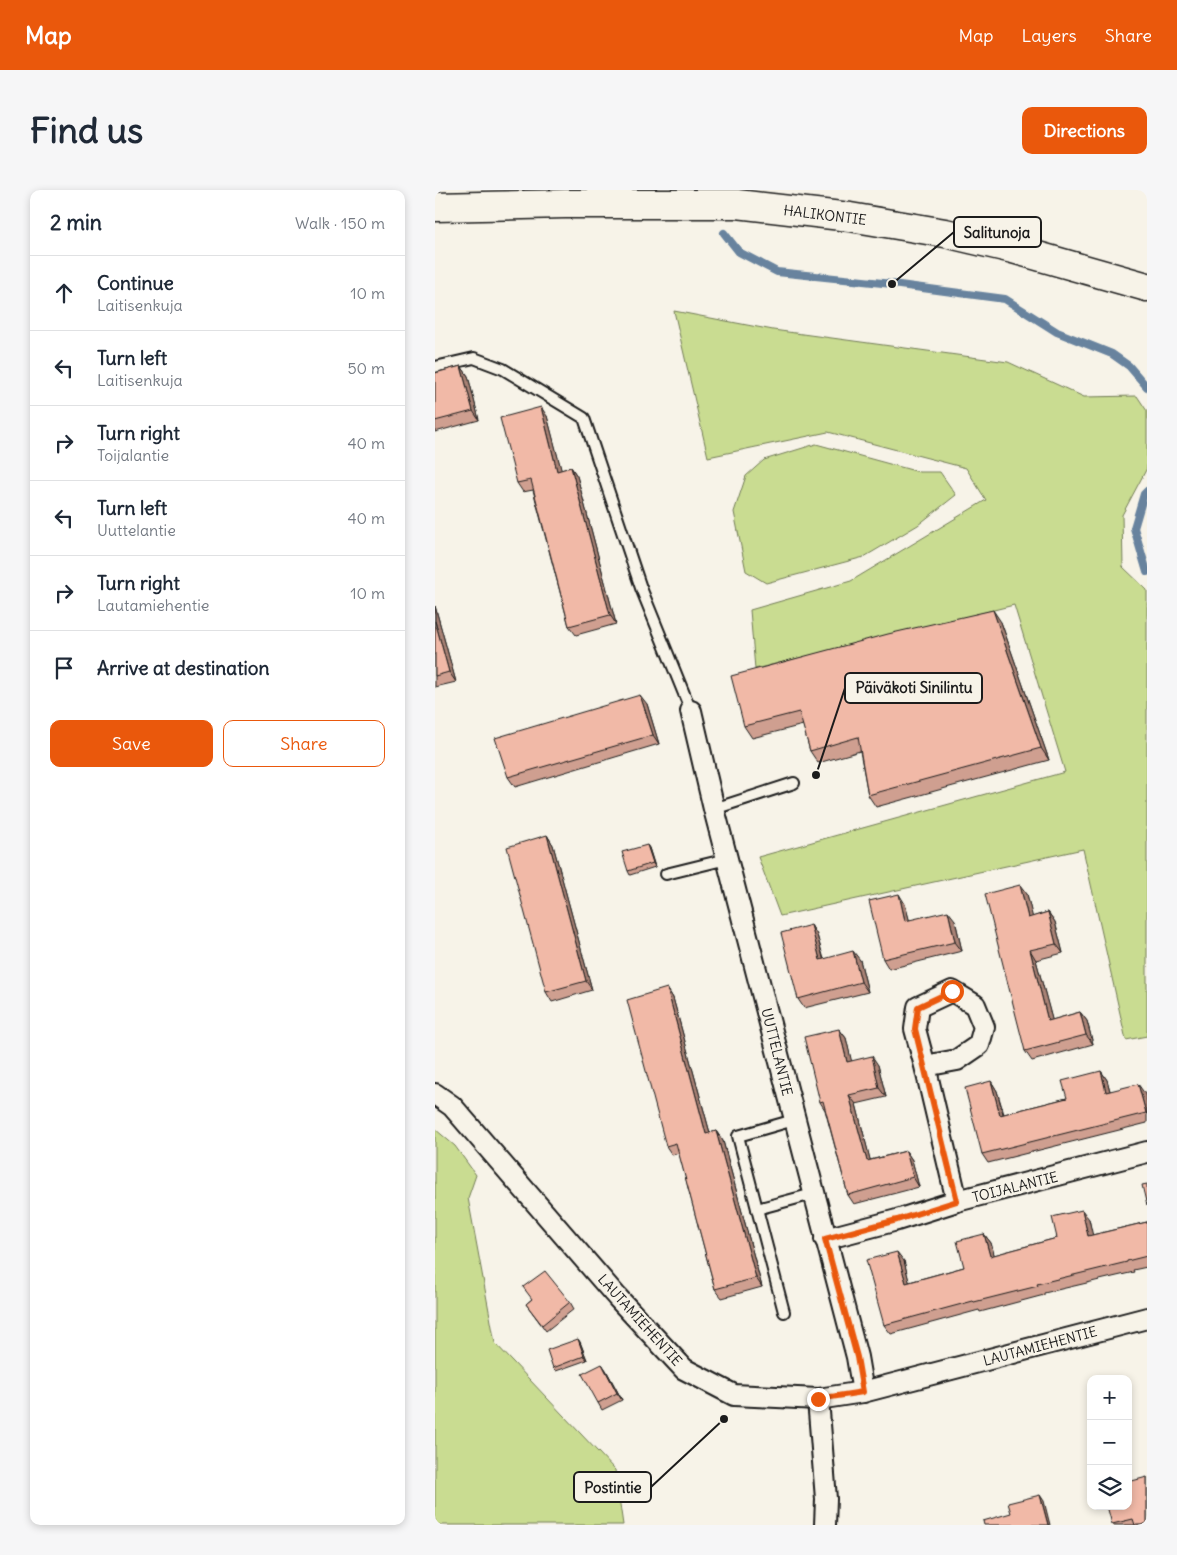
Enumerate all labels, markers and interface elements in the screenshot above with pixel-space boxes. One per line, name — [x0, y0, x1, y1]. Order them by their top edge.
text: Map — [25, 20, 72, 50]
text: Map — [958, 24, 993, 47]
text: Layers — [1021, 24, 1077, 47]
text: Share — [1105, 24, 1152, 47]
button: Directions — [1022, 107, 1147, 154]
text: Find us — [30, 108, 143, 152]
street label: HALIKONTIE — [783, 201, 867, 229]
text: 2 min — [50, 209, 102, 236]
text: Walk · 150 m — [295, 213, 385, 233]
callout: Salitunoja — [954, 217, 1041, 247]
text: Salitunoja — [964, 223, 1031, 242]
text: Continue — [97, 271, 174, 295]
icon: ahead — [50, 279, 78, 307]
text: 10 m — [350, 283, 385, 303]
text: Laitisenkuja — [97, 295, 183, 315]
text: Turn left — [97, 346, 167, 370]
icon: left — [50, 354, 78, 382]
text: 50 m — [347, 358, 385, 378]
text: Laitisenkuja — [97, 370, 183, 390]
text: Turn right — [97, 421, 180, 445]
icon: right — [50, 429, 78, 457]
text: 40 m — [347, 433, 385, 453]
text: Toijalantie — [97, 445, 169, 465]
text: Turn left — [97, 496, 167, 520]
icon: left — [50, 504, 78, 532]
text: 40 m — [347, 508, 385, 528]
text: Uuttelantie — [97, 520, 176, 540]
text: Turn right — [97, 571, 180, 595]
icon: right — [50, 579, 78, 607]
text: 10 m — [350, 583, 385, 603]
text: Lautamiehentie — [97, 595, 209, 615]
icon: arrive — [50, 654, 78, 682]
text: Arrive at destination — [97, 656, 270, 680]
callout: Päiväkoti Sinilintu — [845, 673, 982, 703]
text: Päiväkoti Sinilintu — [855, 678, 973, 697]
button: Save — [50, 720, 213, 767]
button: Share — [223, 720, 385, 767]
route start — [941, 980, 964, 1003]
street label: UUTTELANTIE — [757, 1006, 797, 1098]
street label: TOIJALANTIE — [970, 1168, 1060, 1206]
street label: LAUTAMIEHENTIE — [594, 1270, 686, 1370]
street label: LAUTAMIEHENTIE — [981, 1322, 1099, 1370]
map controls — [1087, 1375, 1132, 1510]
button: + — [1087, 1375, 1132, 1420]
route end — [807, 1388, 830, 1411]
button: − — [1087, 1420, 1132, 1465]
button: layers — [1087, 1465, 1132, 1510]
callout: Postintie — [574, 1472, 651, 1502]
text: Postintie — [584, 1478, 642, 1497]

